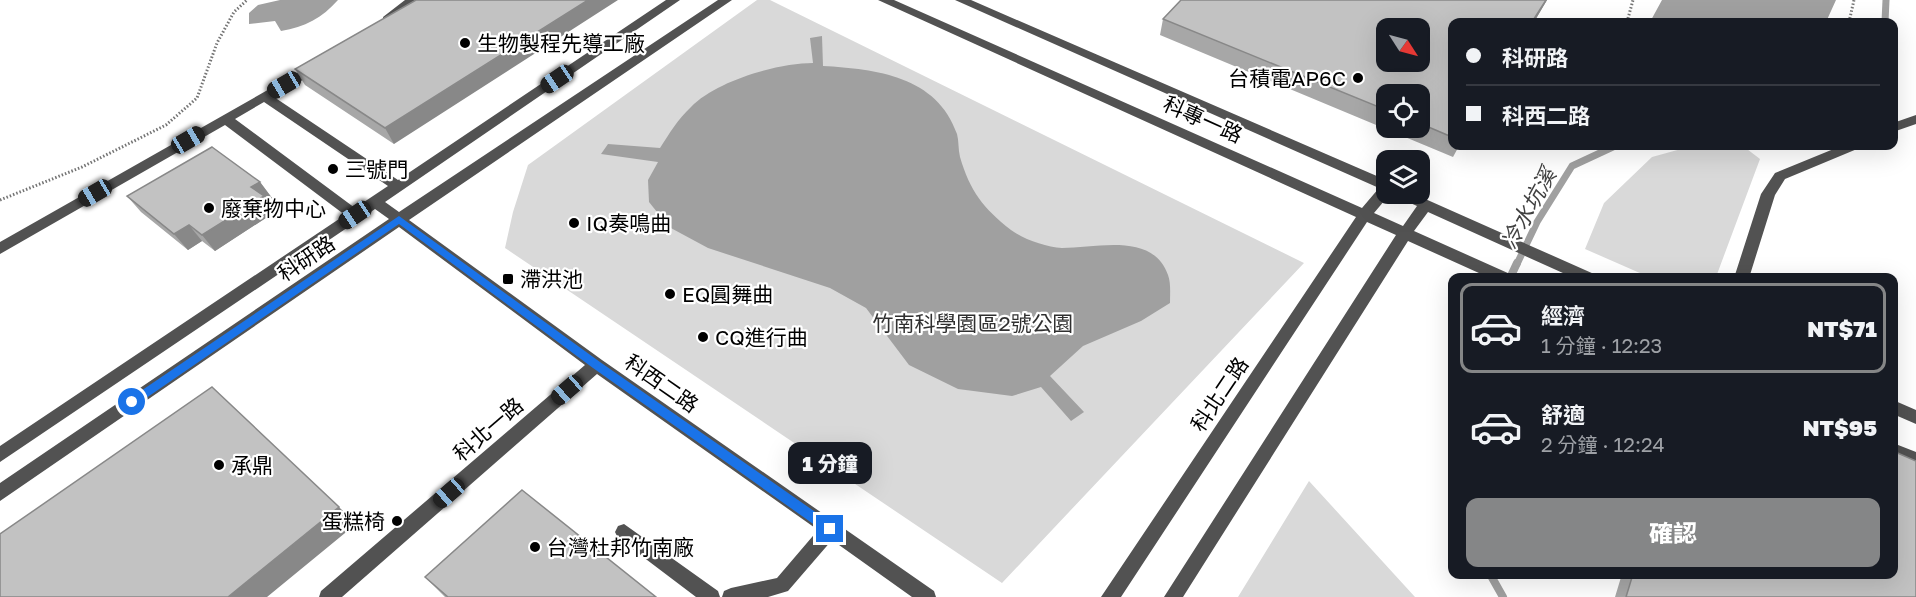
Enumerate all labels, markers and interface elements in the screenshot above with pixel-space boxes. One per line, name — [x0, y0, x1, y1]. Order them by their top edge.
north arrow — [1376, 18, 1430, 72]
map controls — [1376, 18, 1430, 204]
place label: 生物製程先導工廠 — [477, 30, 645, 56]
marker: 生物製程先導工廠 — [458, 36, 472, 50]
text: 科研路 — [1502, 44, 1568, 71]
car — [537, 61, 577, 97]
place label: 台積電AP6C — [1228, 65, 1346, 91]
car — [264, 68, 304, 102]
marker: 台積電AP6C — [1351, 71, 1365, 85]
button: locate — [1376, 84, 1430, 138]
street label: 科專一路 — [1159, 90, 1247, 148]
text: 科西二路 — [1502, 102, 1590, 129]
car — [168, 123, 208, 157]
button: layers — [1376, 150, 1430, 204]
place label: 三號門 — [345, 156, 408, 182]
water label: 冷水坑溪 — [1495, 160, 1563, 253]
marker: 三號門 — [326, 162, 340, 176]
car — [75, 176, 115, 210]
place label: 廢棄物中心 — [221, 195, 326, 221]
car — [335, 197, 375, 233]
marker: 廢棄物中心 — [202, 201, 216, 215]
place label: IQ奏鳴曲 — [586, 210, 671, 236]
marker: IQ奏鳴曲 — [567, 216, 581, 230]
street label: 科研路 — [273, 230, 339, 286]
place label: 滯洪池 — [520, 266, 583, 292]
marker: 滯洪池 — [501, 272, 515, 286]
place label: EQ圓舞曲 — [682, 281, 773, 307]
marker: EQ圓舞曲 — [663, 287, 677, 301]
icon: car — [1469, 301, 1523, 355]
text: 經濟 — [1541, 302, 1585, 329]
park label: 竹南科學園區2號公園 — [872, 310, 1074, 336]
text: NT$71 — [1807, 315, 1877, 342]
place label: CQ進行曲 — [715, 324, 808, 350]
marker: CQ進行曲 — [696, 330, 710, 344]
text: 1 分鐘 · 12:23 — [1541, 333, 1662, 357]
street label: 科西二路 — [620, 348, 704, 418]
street label: 科北二路 — [1185, 352, 1253, 436]
car — [548, 371, 586, 409]
route start — [118, 388, 145, 415]
street label: 科北一路 — [448, 392, 528, 466]
icon: car — [1469, 400, 1523, 454]
text: 舒適 — [1541, 401, 1585, 428]
text: NT$95 — [1803, 414, 1877, 441]
text: 2 分鐘 · 12:24 — [1541, 432, 1665, 456]
callout: 1 分鐘 — [788, 442, 872, 484]
text: 1 分鐘 — [802, 451, 858, 475]
place label: 承鼎 — [231, 452, 273, 478]
marker: 承鼎 — [212, 458, 226, 472]
car — [430, 474, 468, 512]
button: 確認 — [1466, 498, 1880, 567]
place label: 蛋糕椅 — [322, 508, 385, 534]
marker: 蛋糕椅 — [390, 514, 404, 528]
route end — [816, 515, 843, 542]
place label: 台灣杜邦竹南廠 — [547, 534, 694, 560]
marker: 台灣杜邦竹南廠 — [528, 540, 542, 554]

